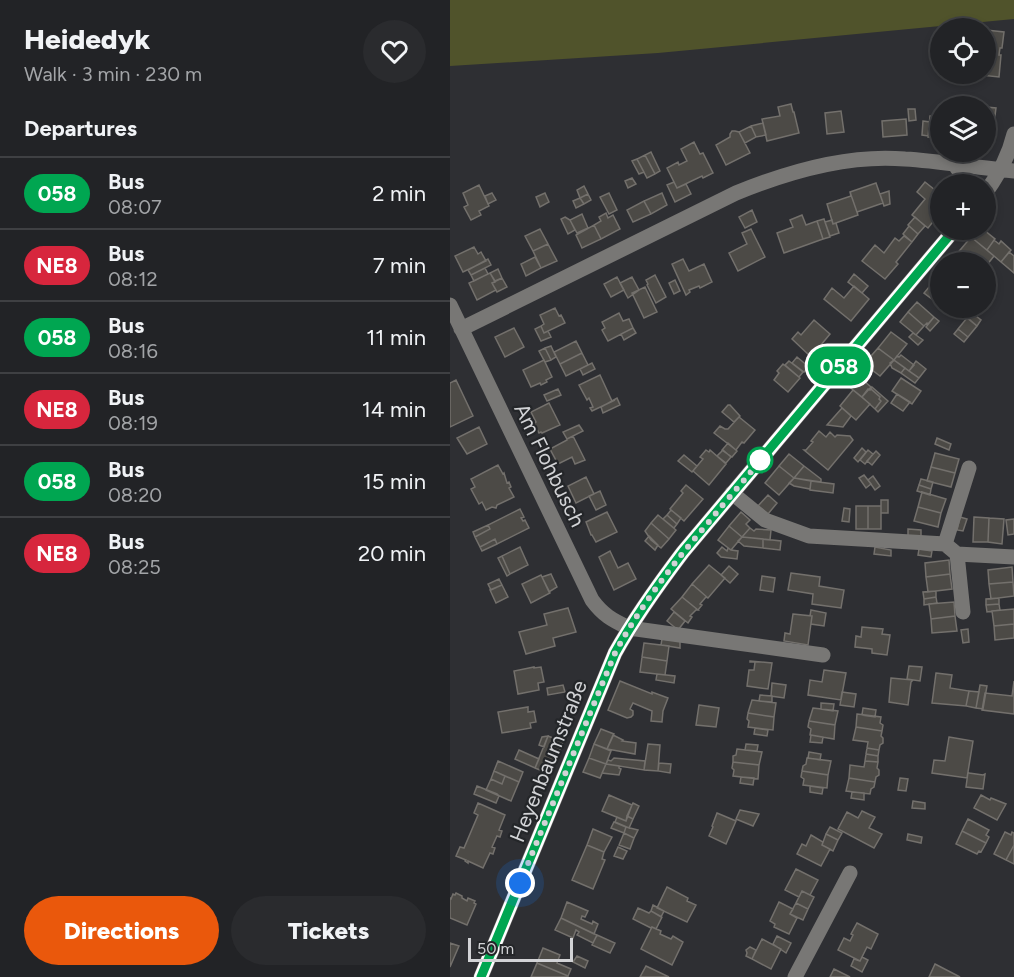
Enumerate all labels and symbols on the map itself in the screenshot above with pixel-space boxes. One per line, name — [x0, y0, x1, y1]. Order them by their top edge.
line badge: 058 — [804, 346, 874, 386]
street label: Am Flohbusch — [509, 399, 591, 531]
unlabelled marker — [747, 447, 773, 473]
street label: Heyenbaumstraße — [504, 676, 592, 846]
your location — [505, 868, 535, 898]
scale bar — [468, 935, 573, 962]

